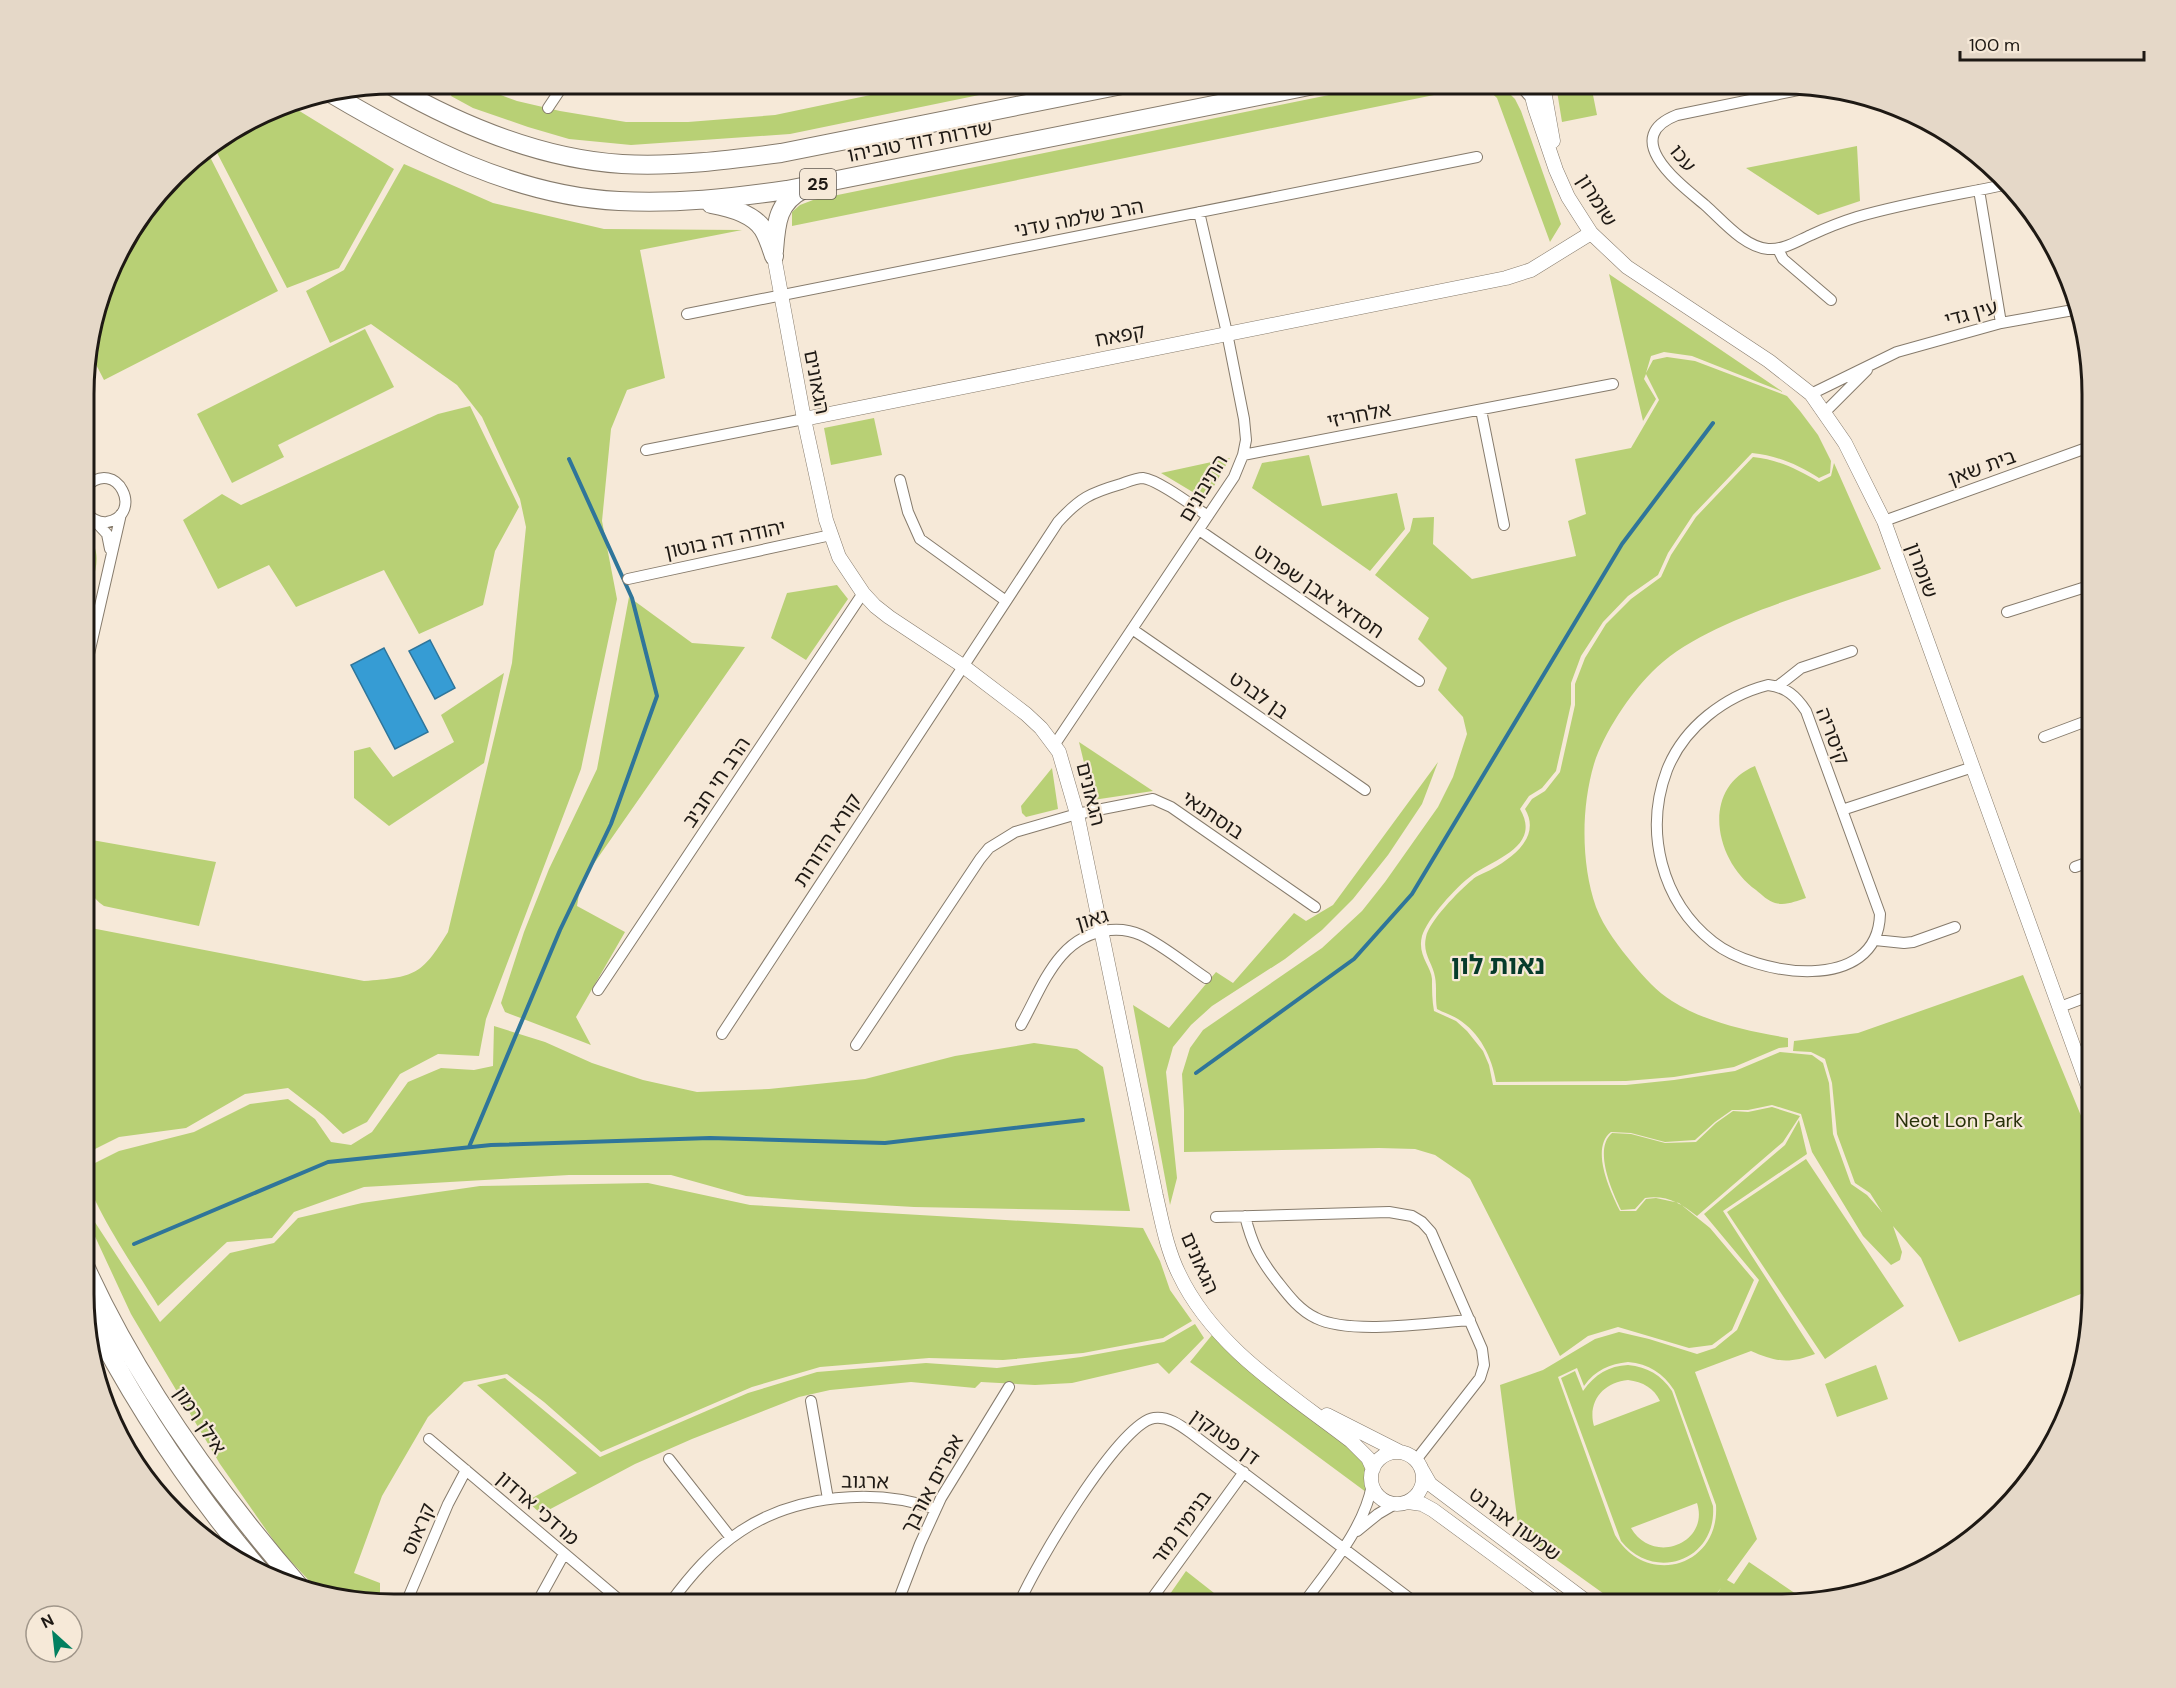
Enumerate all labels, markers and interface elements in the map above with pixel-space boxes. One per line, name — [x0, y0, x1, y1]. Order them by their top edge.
scale bar — [1960, 24, 2144, 62]
text: 100 m — [1969, 33, 2020, 57]
street label: שדרות דוד טוביהו — [845, 114, 995, 168]
street label: עכו — [1664, 139, 1702, 177]
road number: 25 — [800, 169, 836, 199]
street label: שומרון — [1571, 169, 1623, 231]
street label: הרב שלמה עדני — [1012, 193, 1146, 243]
street label: עין גדי — [1942, 293, 2000, 333]
street label: קפאח — [1093, 317, 1147, 353]
street label: הגאונים — [798, 348, 836, 416]
street label: אלחריזי — [1325, 396, 1393, 434]
street label: בית שאן — [1945, 443, 2019, 491]
street label: התיבונים — [1173, 449, 1233, 527]
street label: יהודה דה בוטון — [662, 513, 788, 565]
street label: חסדאי אבן שפרוט — [1249, 538, 1389, 644]
street label: שומרון — [1900, 539, 1944, 601]
street label: בן לברט — [1224, 665, 1294, 725]
street label: קיסריה — [1810, 704, 1856, 768]
street label: הרב חי חביב — [676, 732, 756, 832]
street label: הגאונים — [1071, 759, 1111, 829]
street label: בוסתנאי — [1177, 785, 1249, 845]
street label: קורא הדורות — [787, 788, 867, 892]
street label: גאון — [1073, 902, 1112, 936]
district label: נאות לון — [1451, 948, 1545, 982]
park label: Neot Lon Park — [1895, 1107, 2023, 1133]
street label: הגאונים — [1175, 1228, 1225, 1298]
street label: אילן רמון — [168, 1381, 232, 1459]
street label: דן פטנקין — [1185, 1403, 1265, 1471]
street label: אפרים אורבך — [895, 1430, 969, 1538]
street label: מרדכי ארדון — [491, 1465, 585, 1551]
street label: ארגוב — [841, 1468, 889, 1494]
street label: שמעון אגרנט — [1464, 1481, 1566, 1567]
street label: בנימין מזר — [1145, 1485, 1217, 1569]
street label: קראוס — [395, 1499, 441, 1559]
north arrow — [24, 1604, 84, 1664]
text: N — [37, 1609, 57, 1633]

